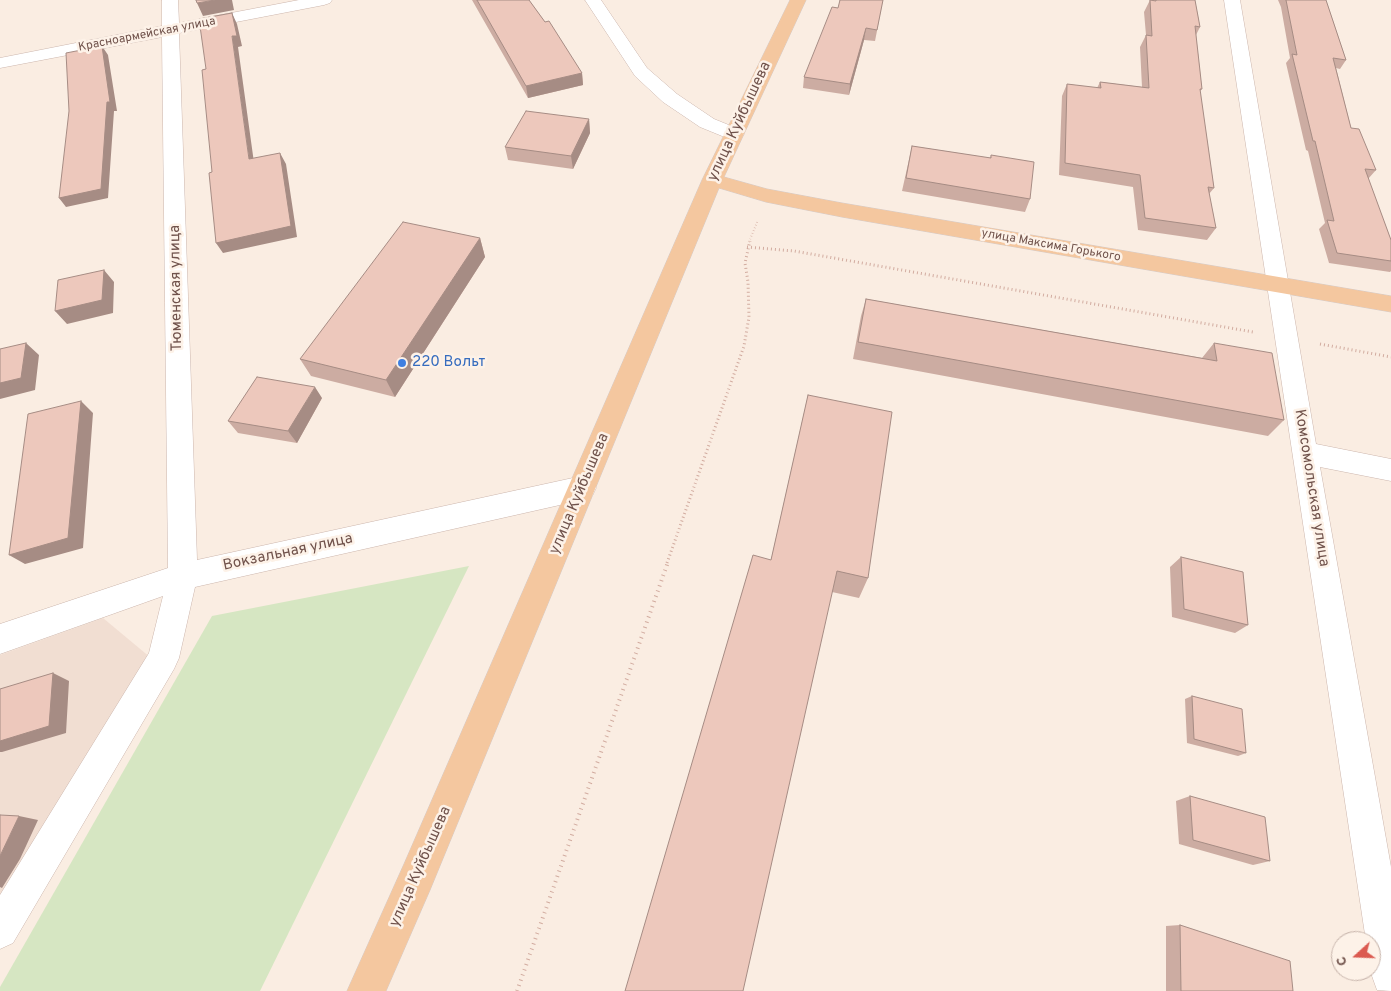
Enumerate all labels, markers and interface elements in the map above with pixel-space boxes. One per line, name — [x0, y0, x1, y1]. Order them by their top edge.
street label: Красноармейская улица — [77, 15, 217, 55]
street label: улица Куйбышева — [704, 59, 776, 185]
street label: Тюменская улица — [167, 225, 187, 351]
street label: улица Максима Горького — [980, 227, 1122, 265]
place label: 220 Вольт — [412, 354, 485, 372]
marker: 220 Вольт — [396, 357, 408, 369]
street label: Комсомольская улица — [1290, 408, 1332, 568]
street label: улица Куйбышева — [546, 431, 614, 557]
street label: Вокзальная улица — [221, 530, 355, 576]
street label: улица Куйбышева — [386, 804, 456, 930]
north arrow — [1331, 931, 1381, 981]
text: С — [1333, 954, 1352, 968]

